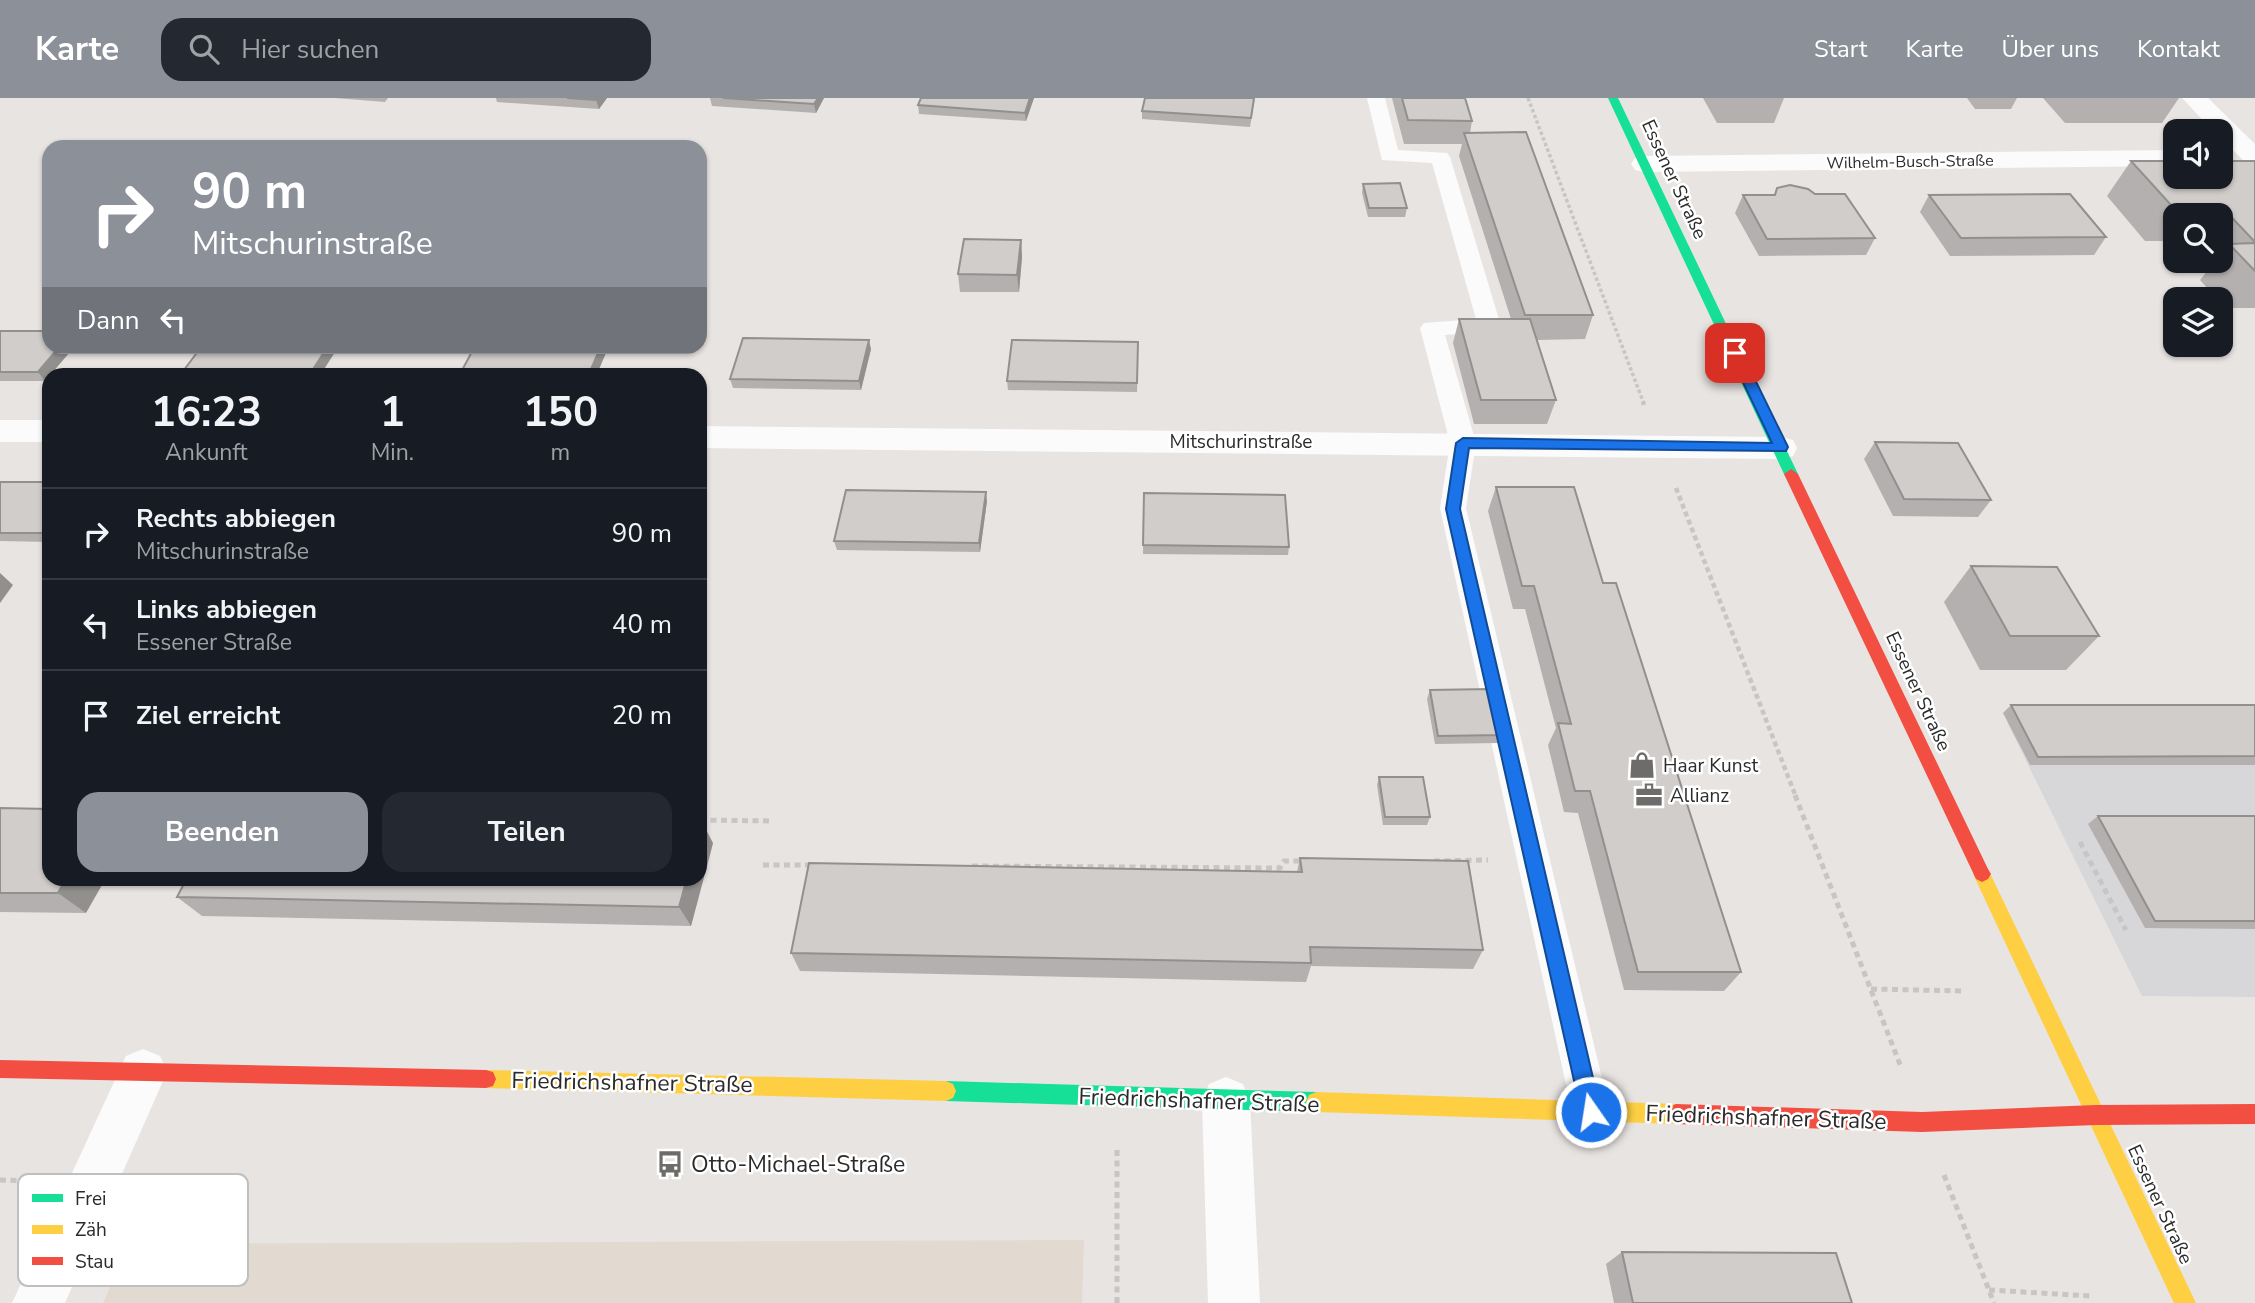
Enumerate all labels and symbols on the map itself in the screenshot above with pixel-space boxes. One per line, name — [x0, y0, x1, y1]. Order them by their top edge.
street label: Essener Straße — [1635, 116, 1713, 243]
street label: Wilhelm-Busch-Straße — [1826, 150, 1994, 174]
pin — [1705, 323, 1765, 383]
street label: Mitschurinstraße — [1170, 429, 1312, 455]
street label: Essener Straße — [1879, 628, 1957, 755]
shop icon: Haar Kunst — [1627, 750, 1657, 780]
place label: Haar Kunst — [1663, 753, 1758, 779]
office icon: Allianz — [1634, 780, 1664, 810]
place label: Allianz — [1670, 783, 1729, 809]
street label: Friedrichshafner Straße — [511, 1065, 753, 1100]
position arrow — [1554, 1075, 1628, 1149]
street label: Friedrichshafner Straße — [1078, 1081, 1320, 1120]
street label: Friedrichshafner Straße — [1645, 1098, 1887, 1137]
street label: Essener Straße — [2121, 1141, 2199, 1268]
bus stop icon: Otto-Michael-Straße — [655, 1149, 685, 1179]
place label: Otto-Michael-Straße — [691, 1149, 905, 1180]
legend — [18, 1174, 248, 1286]
text: Frei — [75, 1186, 106, 1212]
text: Zäh — [75, 1217, 107, 1243]
text: Stau — [75, 1249, 114, 1275]

